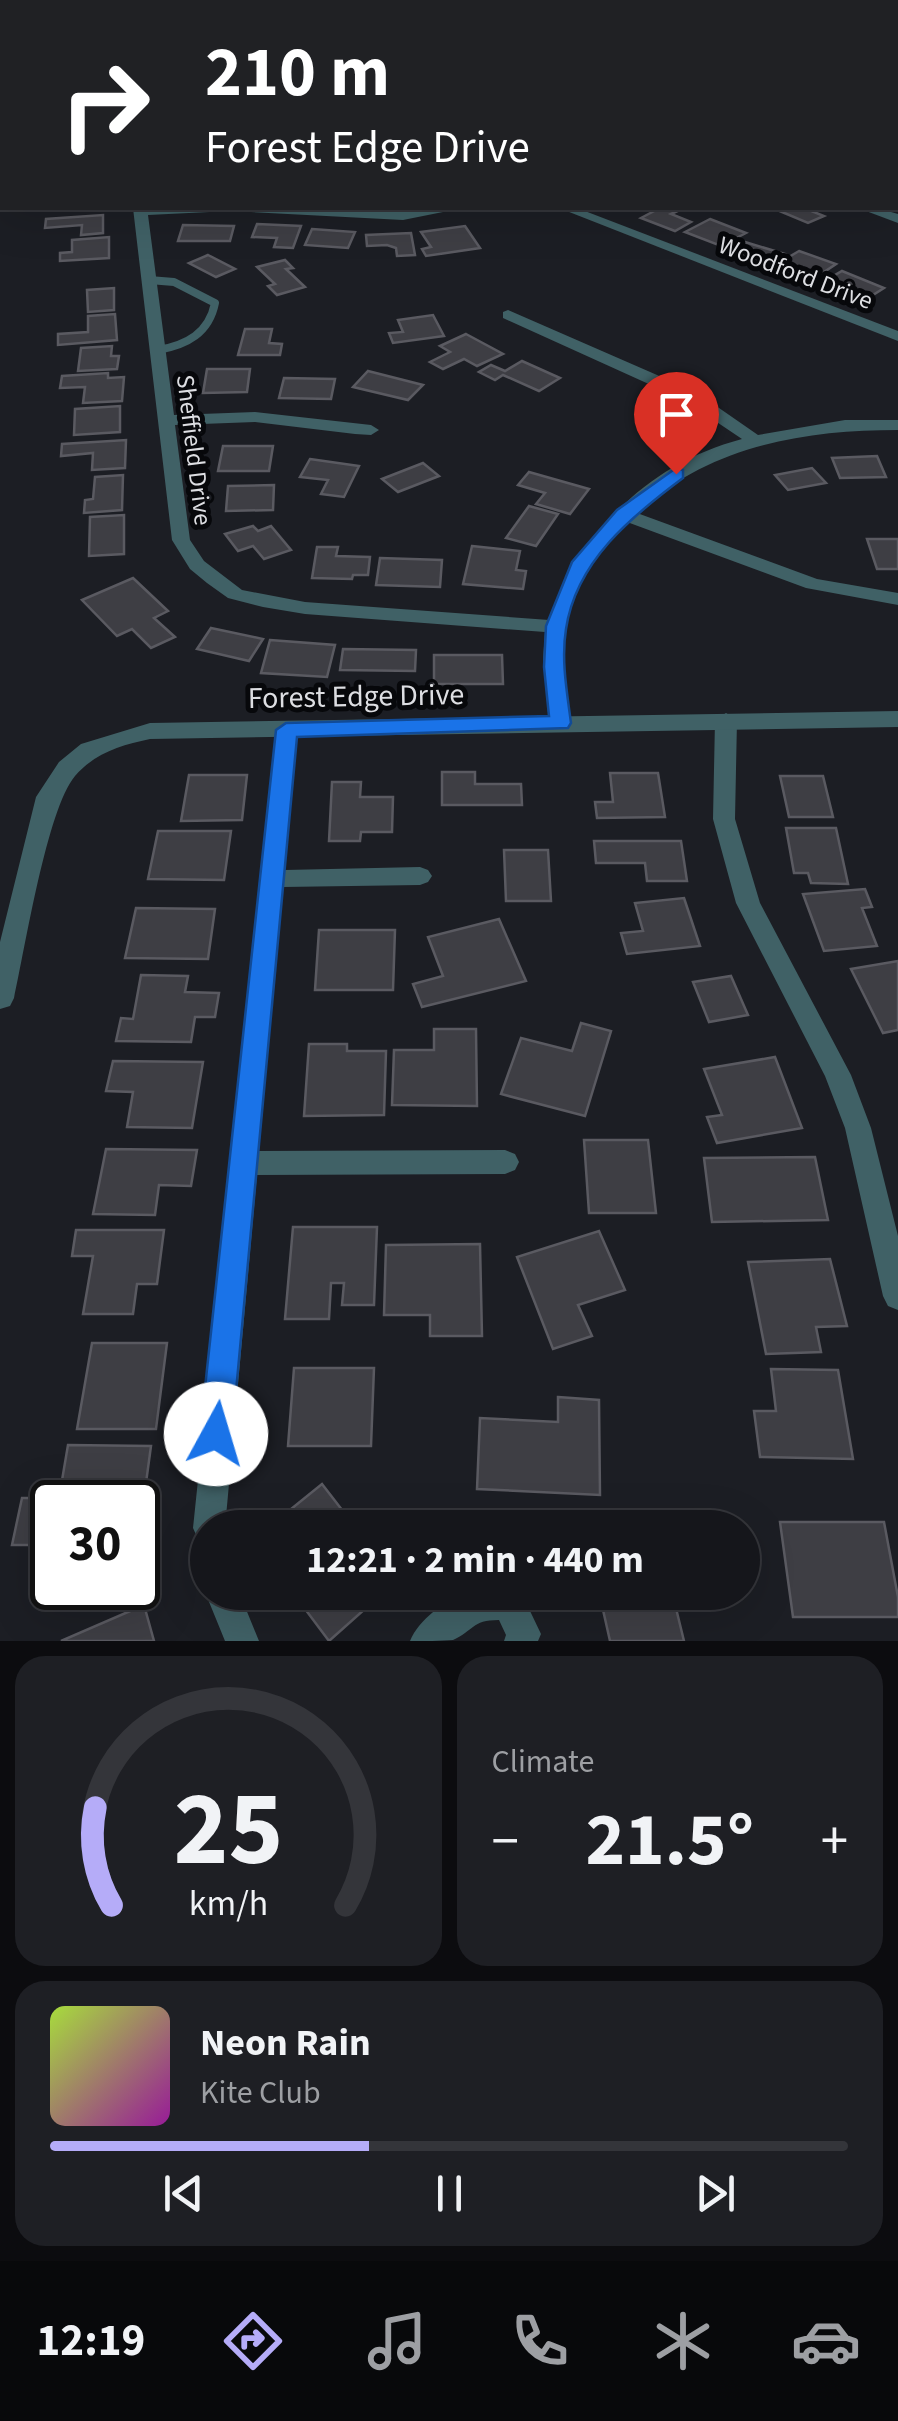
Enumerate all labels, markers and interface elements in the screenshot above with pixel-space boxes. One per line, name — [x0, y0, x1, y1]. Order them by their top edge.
text: 210 m — [205, 23, 390, 123]
icon: right — [40, 40, 170, 170]
text: Forest Edge Drive — [205, 116, 530, 180]
street label: Woodford Drive — [713, 227, 878, 319]
pin — [634, 372, 719, 475]
street label: Sheffield Drive — [167, 373, 221, 528]
icon: arrive — [649, 387, 704, 442]
street label: Forest Edge Drive — [247, 673, 465, 720]
position arrow — [164, 1382, 268, 1486]
speed limit sign: 30 — [30, 1480, 160, 1610]
text: 12:21 · 2 min · 440 m — [306, 1533, 644, 1587]
text: Climate — [492, 1739, 594, 1785]
text: 25 — [173, 1757, 283, 1905]
text: 21.5° — [585, 1787, 754, 1894]
text: − — [492, 1803, 519, 1881]
text: + — [821, 1803, 848, 1881]
text: km/h — [189, 1878, 268, 1929]
text: Neon Rain — [200, 2016, 371, 2070]
text: Kite Club — [200, 2070, 321, 2116]
icon: previous — [156, 2166, 211, 2221]
icon: pause — [422, 2166, 477, 2221]
icon: next — [688, 2166, 743, 2221]
icon: directions — [218, 2306, 288, 2376]
icon: music — [362, 2306, 432, 2376]
icon: phone — [505, 2306, 575, 2376]
icon: climate — [648, 2306, 718, 2376]
icon: car — [791, 2306, 861, 2376]
text: 12:19 — [37, 2309, 145, 2373]

